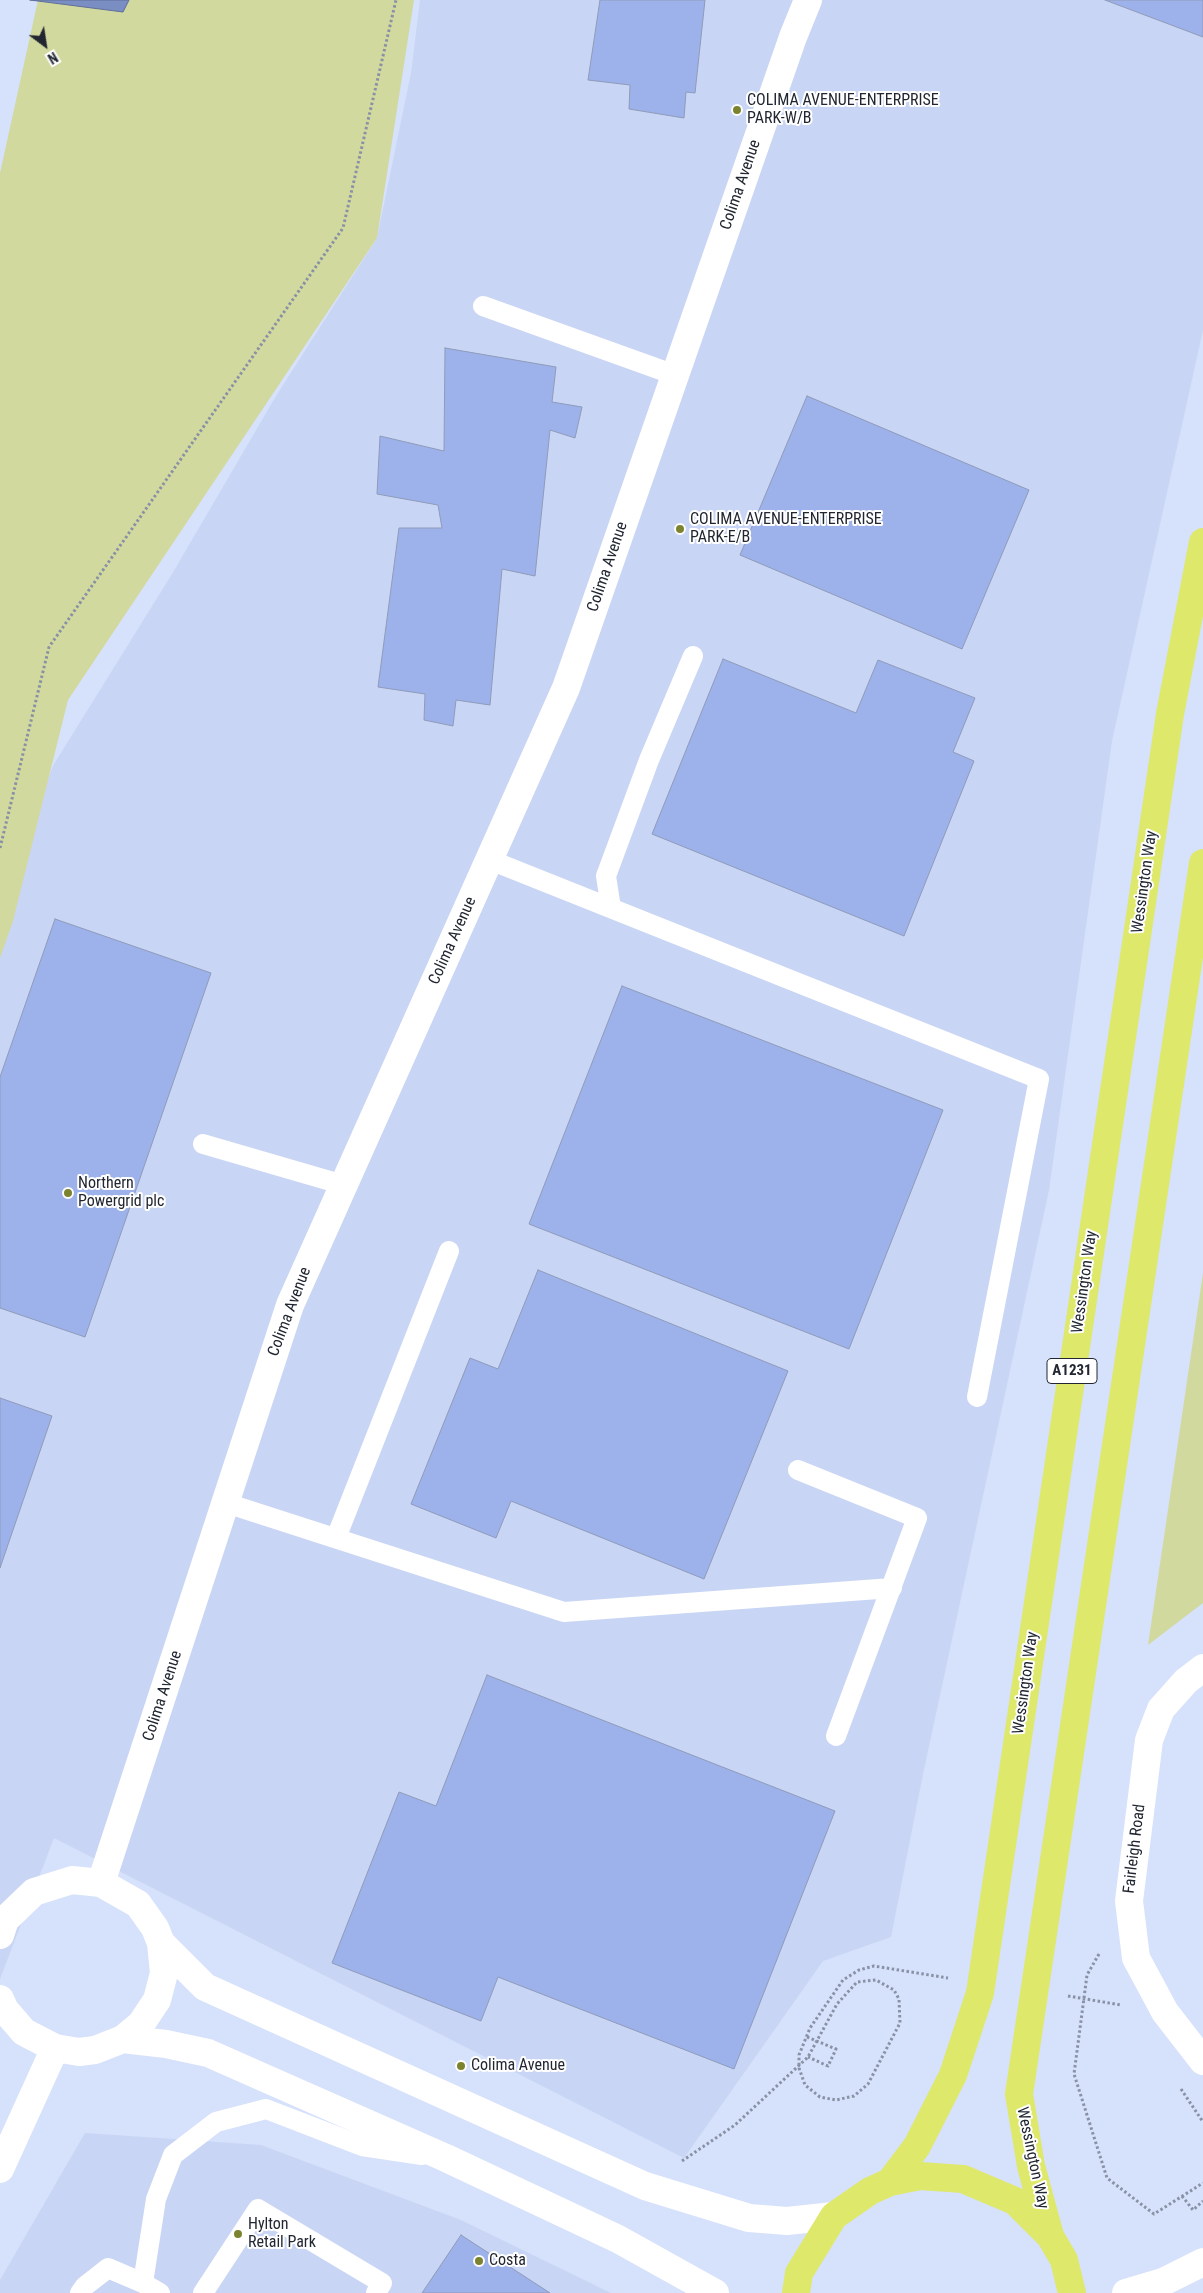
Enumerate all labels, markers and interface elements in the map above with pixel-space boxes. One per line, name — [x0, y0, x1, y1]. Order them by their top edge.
north arrow — [20, 20, 70, 70]
text: N — [45, 49, 61, 67]
place label: COLIMA AVENUE-ENTERPRISE PARK-W/B — [747, 91, 939, 129]
marker: COLIMA AVENUE-ENTERPRISE PARK-W/B — [731, 104, 743, 116]
street label: Colima Avenue — [717, 137, 765, 233]
place label: COLIMA AVENUE-ENTERPRISE PARK-E/B — [690, 510, 882, 548]
street label: Colima Avenue — [584, 519, 632, 615]
marker: COLIMA AVENUE-ENTERPRISE PARK-E/B — [674, 523, 686, 535]
street label: Wessington Way — [1128, 829, 1162, 935]
street label: Colima Avenue — [425, 894, 481, 988]
place label: Northern Powergrid plc — [78, 1174, 164, 1212]
marker: Northern Powergrid plc — [62, 1187, 74, 1199]
street label: Wessington Way — [1068, 1229, 1102, 1335]
street label: Colima Avenue — [264, 1265, 316, 1359]
road number: A1231 — [1047, 1358, 1097, 1384]
street label: Wessington Way — [1009, 1630, 1043, 1736]
street label: Colima Avenue — [139, 1648, 187, 1744]
street label: Fairleigh Road — [1120, 1803, 1150, 1895]
place label: Colima Avenue — [471, 2056, 565, 2076]
marker: Colima Avenue — [455, 2060, 467, 2072]
street label: Wessington Way — [1012, 2105, 1052, 2211]
place label: Hylton Retail Park — [248, 2215, 316, 2253]
marker: Hylton Retail Park — [232, 2228, 244, 2240]
place label: Costa — [489, 2251, 526, 2271]
marker: Costa — [473, 2255, 485, 2267]

